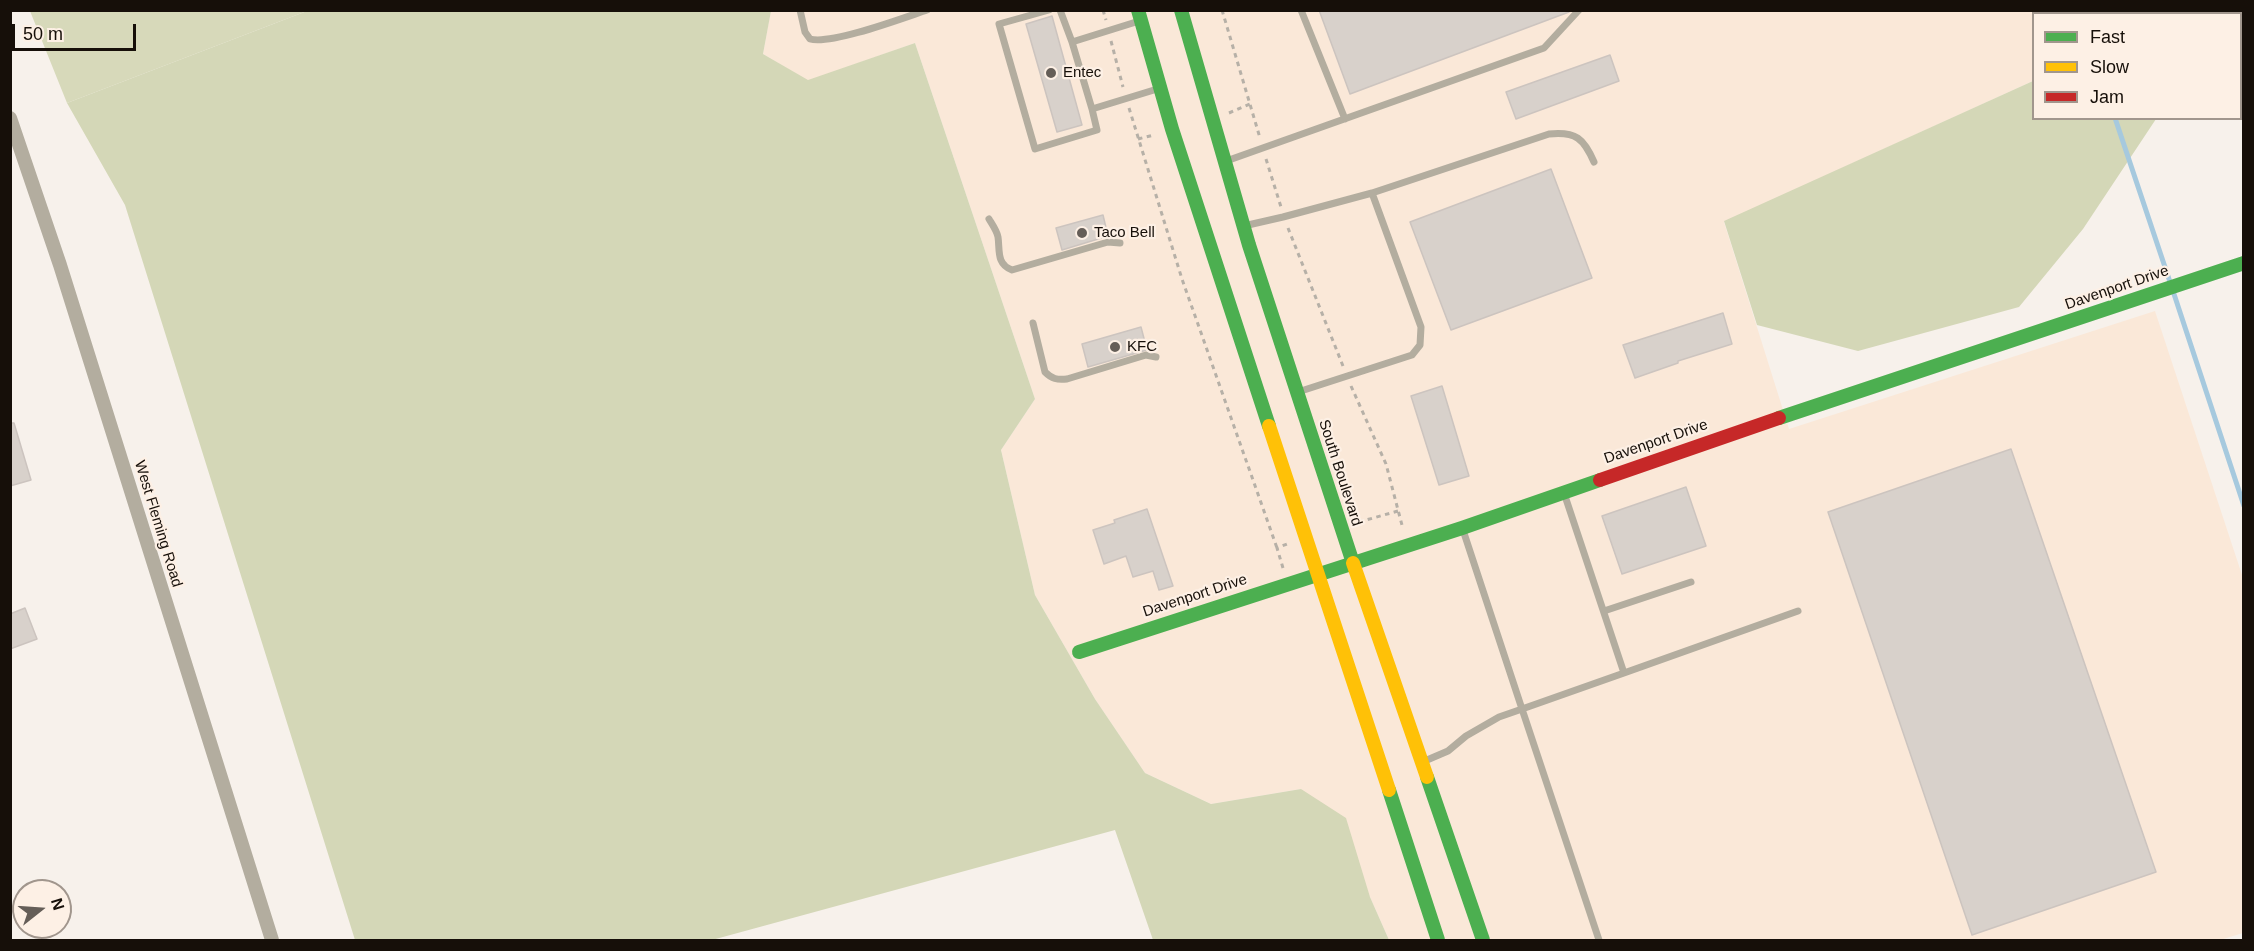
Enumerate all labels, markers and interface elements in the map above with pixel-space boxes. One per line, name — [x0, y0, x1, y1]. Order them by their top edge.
scale bar — [15, 12, 140, 50]
legend — [2032, 12, 2242, 120]
text: 50 m — [23, 24, 63, 44]
text: Fast — [2090, 27, 2125, 47]
text: Slow — [2090, 57, 2129, 77]
place label: Entec — [1063, 64, 1101, 82]
marker: Entec — [1044, 66, 1058, 80]
text: Jam — [2090, 87, 2124, 107]
place label: Taco Bell — [1094, 224, 1155, 242]
marker: Taco Bell — [1075, 226, 1089, 240]
street label: Davenport Drive — [2063, 262, 2171, 314]
place label: KFC — [1127, 338, 1157, 356]
marker: KFC — [1108, 340, 1122, 354]
street label: Davenport Drive — [1602, 416, 1710, 468]
street label: South Boulevard — [1314, 417, 1366, 529]
street label: West Fleming Road — [130, 459, 186, 589]
street label: Davenport Drive — [1141, 571, 1249, 621]
north arrow — [12, 879, 72, 939]
text: N — [48, 896, 68, 912]

